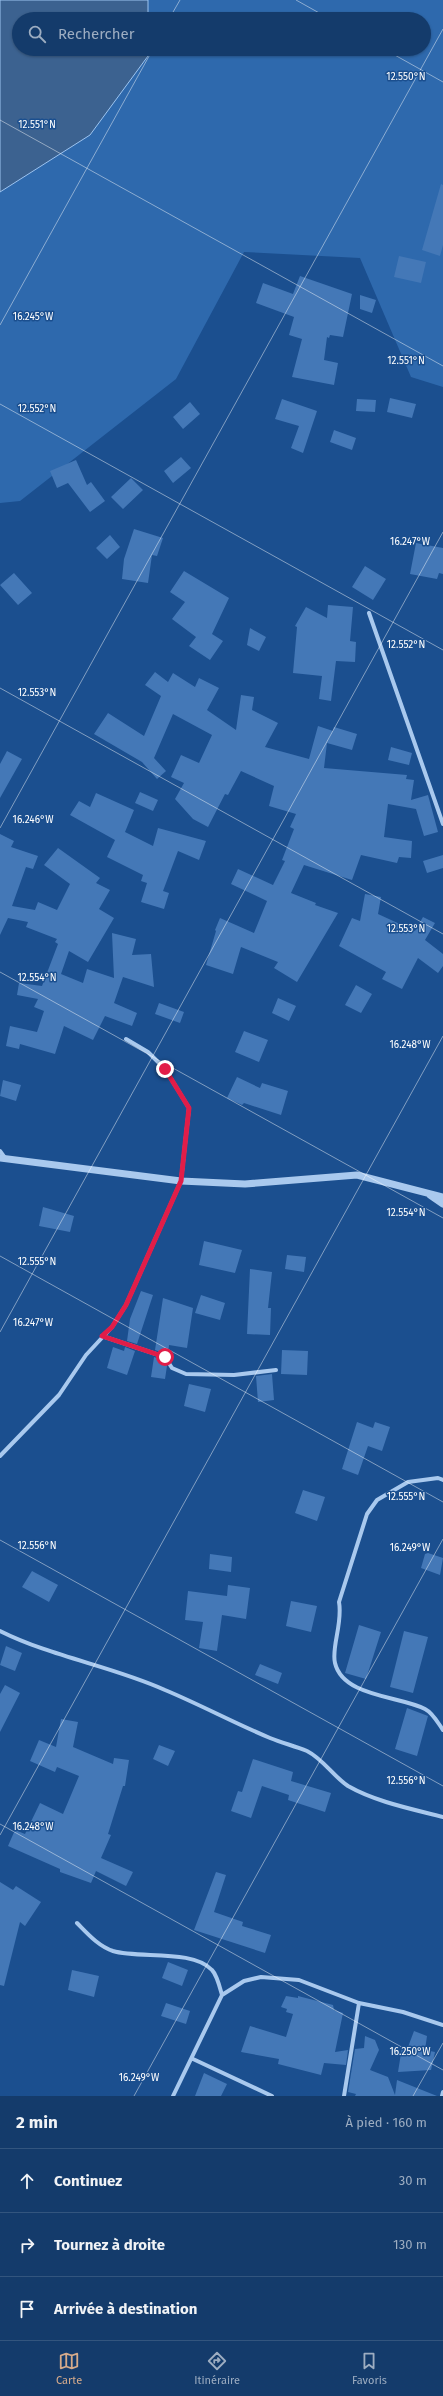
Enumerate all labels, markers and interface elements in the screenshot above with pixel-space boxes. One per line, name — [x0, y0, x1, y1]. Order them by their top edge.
search box — [12, 12, 431, 56]
icon: search — [26, 23, 48, 45]
text: Rechercher — [58, 25, 134, 43]
text: 12.550°N — [386, 71, 426, 83]
text: 12.551°N — [18, 119, 56, 131]
text: 16.245°W — [13, 311, 54, 323]
text: 12.551°N — [387, 355, 425, 367]
text: 12.552°N — [18, 403, 56, 415]
text: 16.247°W — [390, 536, 431, 548]
text: 12.552°N — [387, 639, 425, 651]
text: 12.553°N — [18, 687, 56, 699]
text: 16.246°W — [13, 814, 54, 826]
text: 12.553°N — [387, 923, 425, 935]
text: 12.554°N — [17, 972, 57, 984]
text: 16.248°W — [389, 1039, 431, 1051]
route end — [156, 1060, 174, 1078]
text: 12.554°N — [386, 1207, 426, 1219]
text: 12.555°N — [18, 1256, 56, 1268]
text: 16.247°W — [13, 1317, 54, 1329]
route start — [156, 1348, 174, 1366]
text: 12.555°N — [387, 1491, 425, 1503]
text: 12.556°N — [17, 1540, 57, 1552]
text: 16.249°W — [390, 1542, 431, 1554]
text: 12.556°N — [386, 1775, 426, 1787]
text: 16.248°W — [12, 1821, 54, 1833]
text: 16.250°W — [389, 2046, 431, 2058]
text: 16.249°W — [119, 2072, 160, 2084]
text: 2 min — [16, 2112, 58, 2133]
text: À pied · 160 m — [345, 2115, 427, 2130]
icon: ahead — [16, 2170, 38, 2192]
text: Continuez — [54, 2172, 122, 2190]
text: 30 m — [399, 2173, 427, 2188]
icon: right — [16, 2234, 38, 2256]
text: Tournez à droite — [54, 2236, 165, 2254]
text: 130 m — [393, 2237, 427, 2252]
icon: arrive — [16, 2298, 38, 2320]
text: Arrivée à destination — [54, 2300, 197, 2318]
tab: Carte — [56, 2350, 82, 2387]
tab: Itinéraire — [194, 2350, 240, 2387]
tab: Favoris — [352, 2350, 387, 2387]

